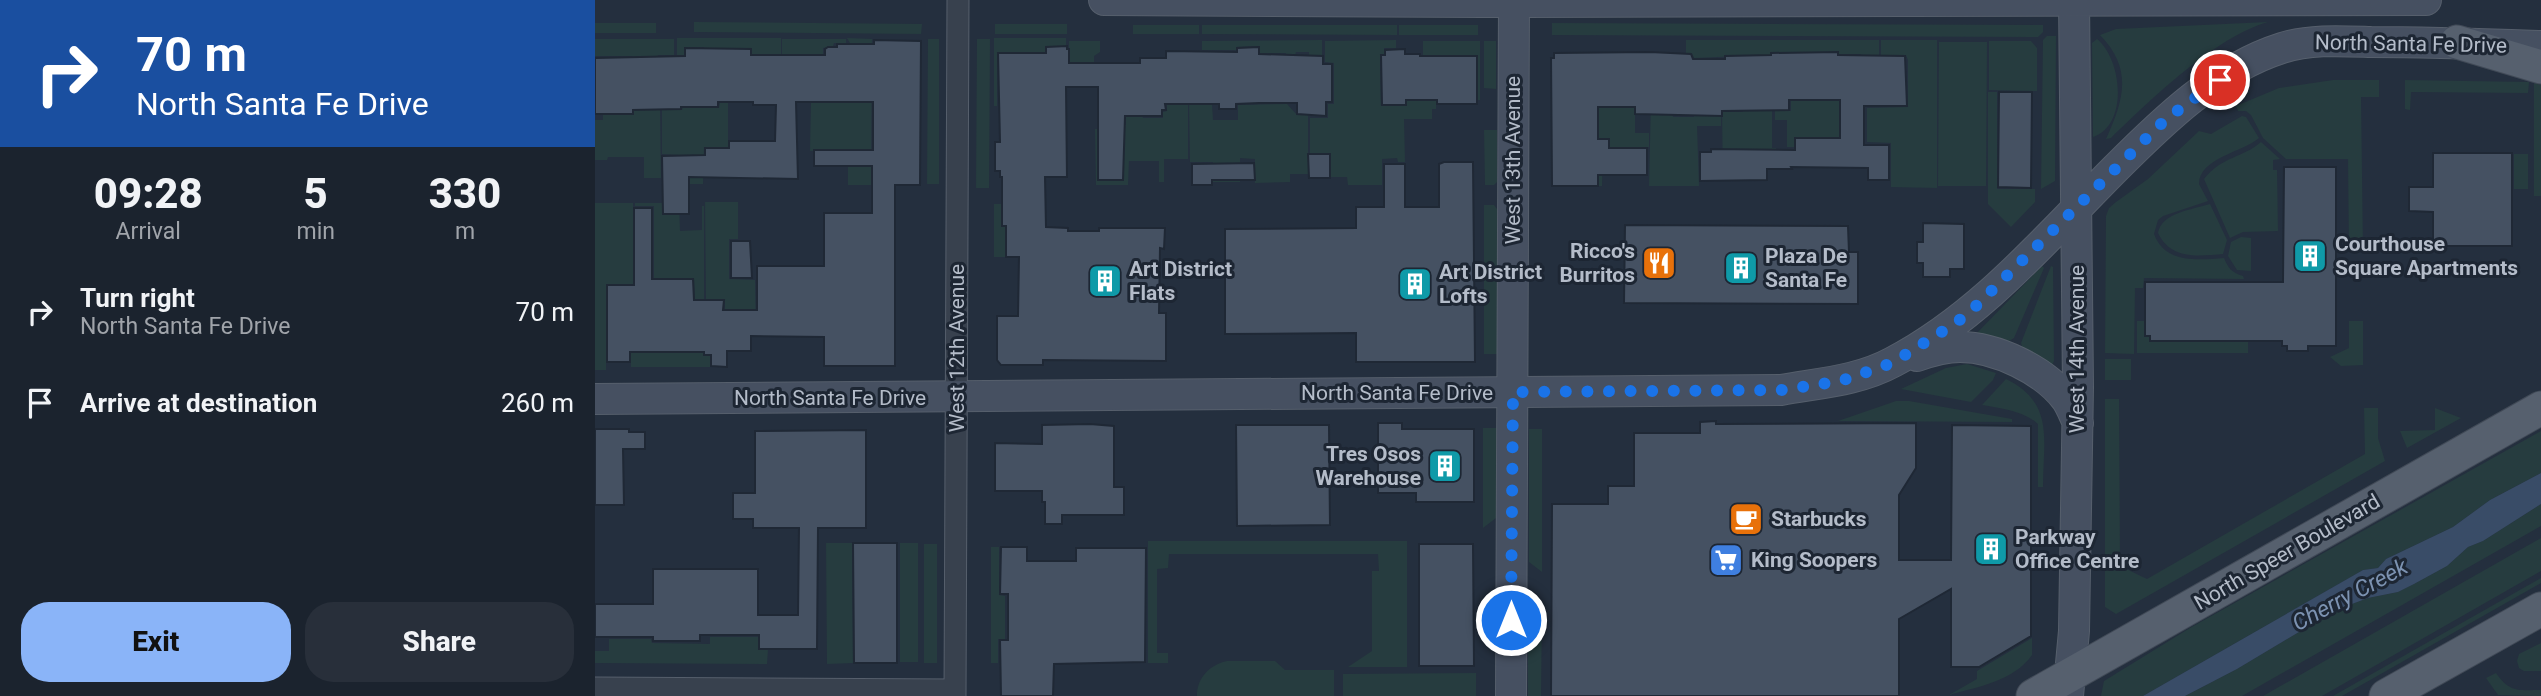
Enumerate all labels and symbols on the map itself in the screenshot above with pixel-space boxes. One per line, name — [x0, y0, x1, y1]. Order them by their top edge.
street label: North Santa Fe Drive — [2315, 30, 2507, 58]
pin — [2190, 50, 2250, 110]
street label: West 13th Avenue — [1501, 76, 1525, 244]
place label: Courthouse Square Apartments — [2335, 232, 2518, 280]
building icon: Courthouse Square Apartments — [2291, 237, 2329, 275]
place label: Ricco's Burritos — [1559, 239, 1635, 287]
restaurant icon: Ricco's Burritos — [1640, 244, 1678, 282]
place label: Plaza De Santa Fe — [1765, 244, 1847, 292]
building icon: Plaza De Santa Fe — [1722, 249, 1760, 287]
place label: Art District Flats — [1129, 257, 1232, 305]
place label: Art District Lofts — [1439, 260, 1542, 308]
building icon: Art District Flats — [1086, 262, 1124, 300]
street label: West 12th Avenue — [945, 264, 969, 432]
building icon: Art District Lofts — [1396, 265, 1434, 303]
street label: West 14th Avenue — [2065, 265, 2089, 433]
street label: North Santa Fe Drive — [1301, 381, 1493, 405]
street label: North Santa Fe Drive — [734, 386, 926, 410]
place label: Tres Osos Warehouse — [1315, 442, 1421, 490]
building icon: Tres Osos Warehouse — [1426, 447, 1464, 485]
street label: North Speer Boulevard — [2190, 489, 2384, 615]
cafe icon: Starbucks — [1727, 500, 1765, 538]
place label: Starbucks — [1771, 507, 1867, 531]
place label: Parkway Office Centre — [2015, 525, 2139, 573]
building icon: Parkway Office Centre — [1972, 530, 2010, 568]
supermarket icon: King Soopers — [1707, 541, 1745, 579]
place label: King Soopers — [1751, 548, 1877, 572]
water label: Cherry Creek — [2288, 553, 2413, 637]
position arrow — [1474, 583, 1548, 657]

